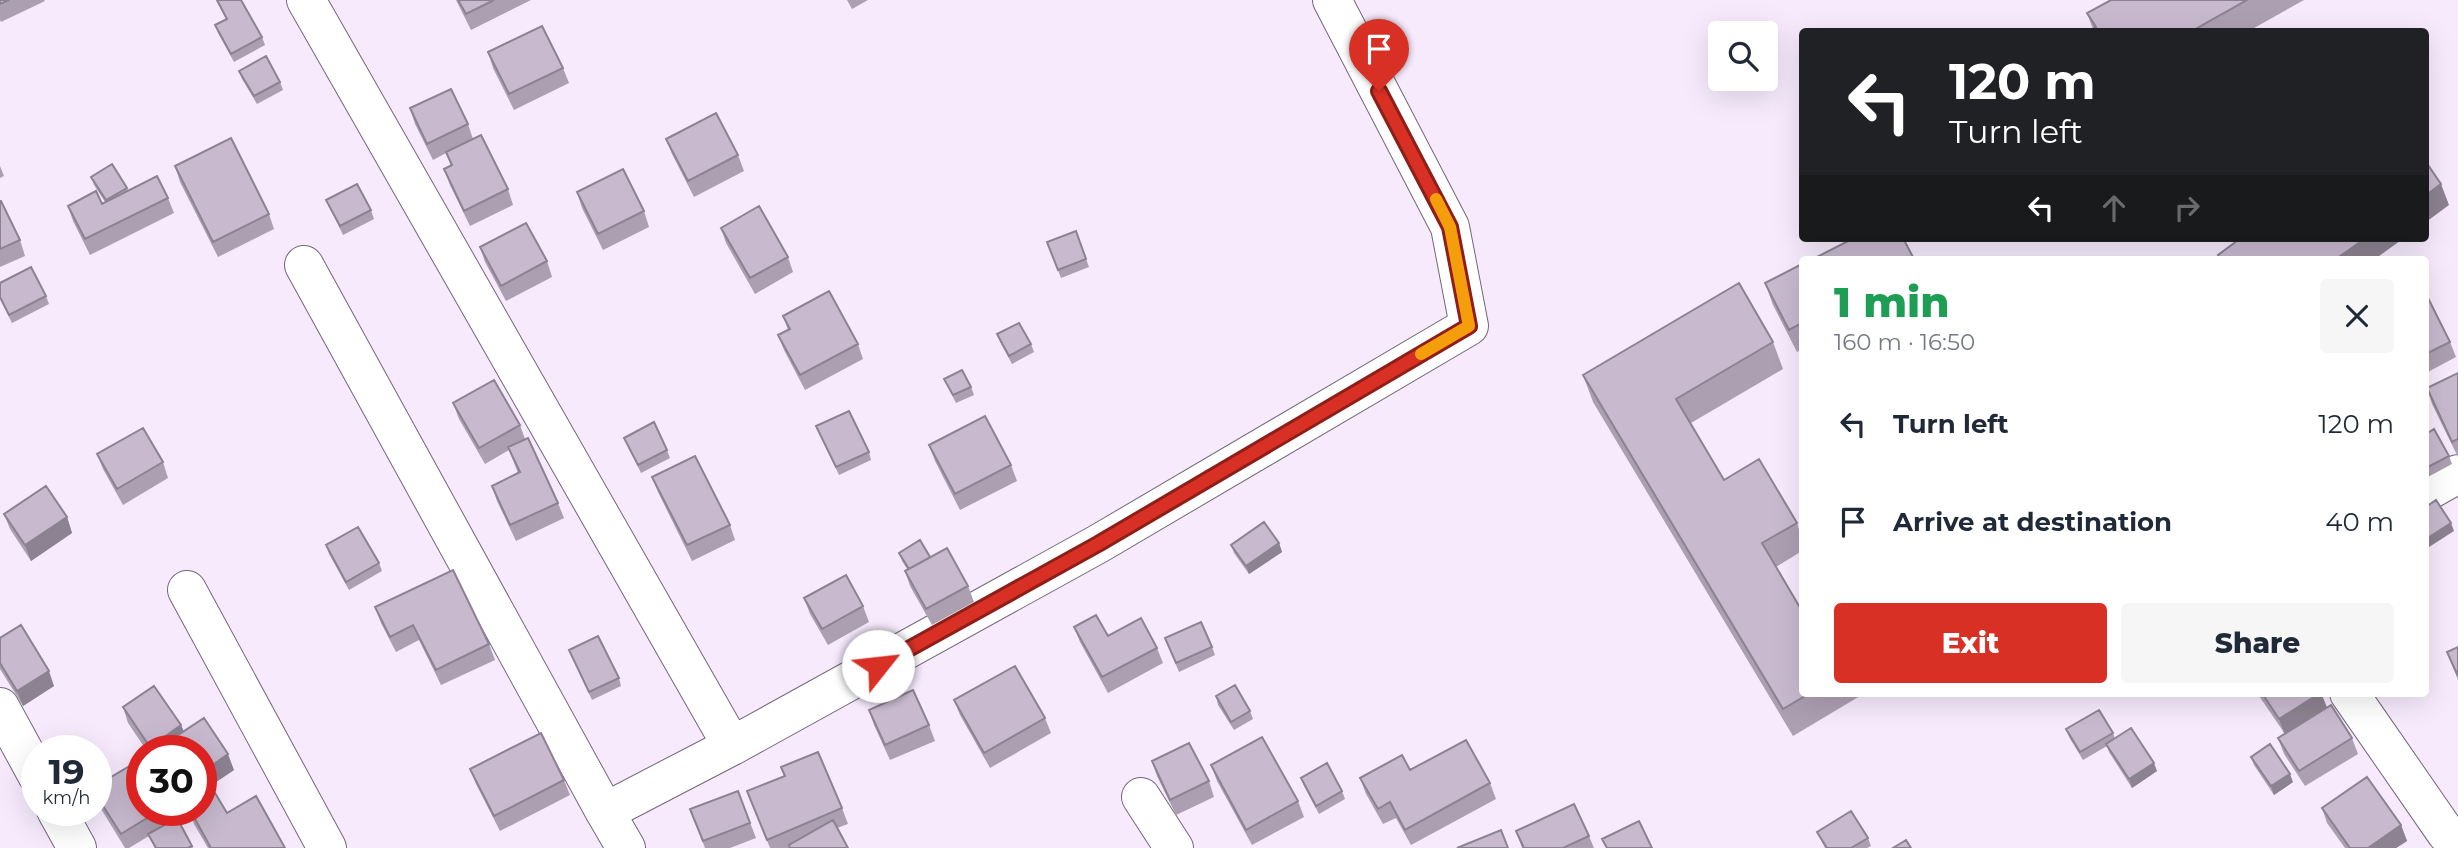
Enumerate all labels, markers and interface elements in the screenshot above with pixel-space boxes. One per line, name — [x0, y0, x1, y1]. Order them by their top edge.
pin — [1349, 19, 1409, 91]
map controls — [1708, 21, 1778, 91]
button: search — [1708, 21, 1778, 91]
icon: arrive — [1360, 30, 1398, 68]
text: 120 m — [1949, 52, 2096, 111]
icon: left — [1834, 56, 1925, 147]
text: Turn left — [1949, 112, 2083, 151]
icon: left — [2022, 189, 2060, 227]
icon: ahead — [2095, 189, 2133, 227]
icon: right — [2168, 189, 2206, 227]
text: 1 min — [1834, 276, 1950, 328]
button: close — [2320, 279, 2394, 353]
text: 160 m · 16:50 — [1834, 328, 1975, 356]
icon: left — [1834, 405, 1872, 443]
text: Turn left — [1893, 408, 2009, 440]
text: 120 m — [2318, 408, 2394, 440]
icon: arrive — [1834, 503, 1872, 541]
text: Arrive at destination — [1893, 506, 2172, 538]
text: 40 m — [2325, 506, 2394, 538]
button: Exit — [1834, 603, 2107, 683]
button: Share — [2121, 603, 2394, 683]
position arrow — [841, 629, 915, 703]
speed limit sign: 30 — [126, 735, 217, 826]
text: 19 — [48, 750, 85, 793]
text: km/h — [42, 787, 91, 809]

